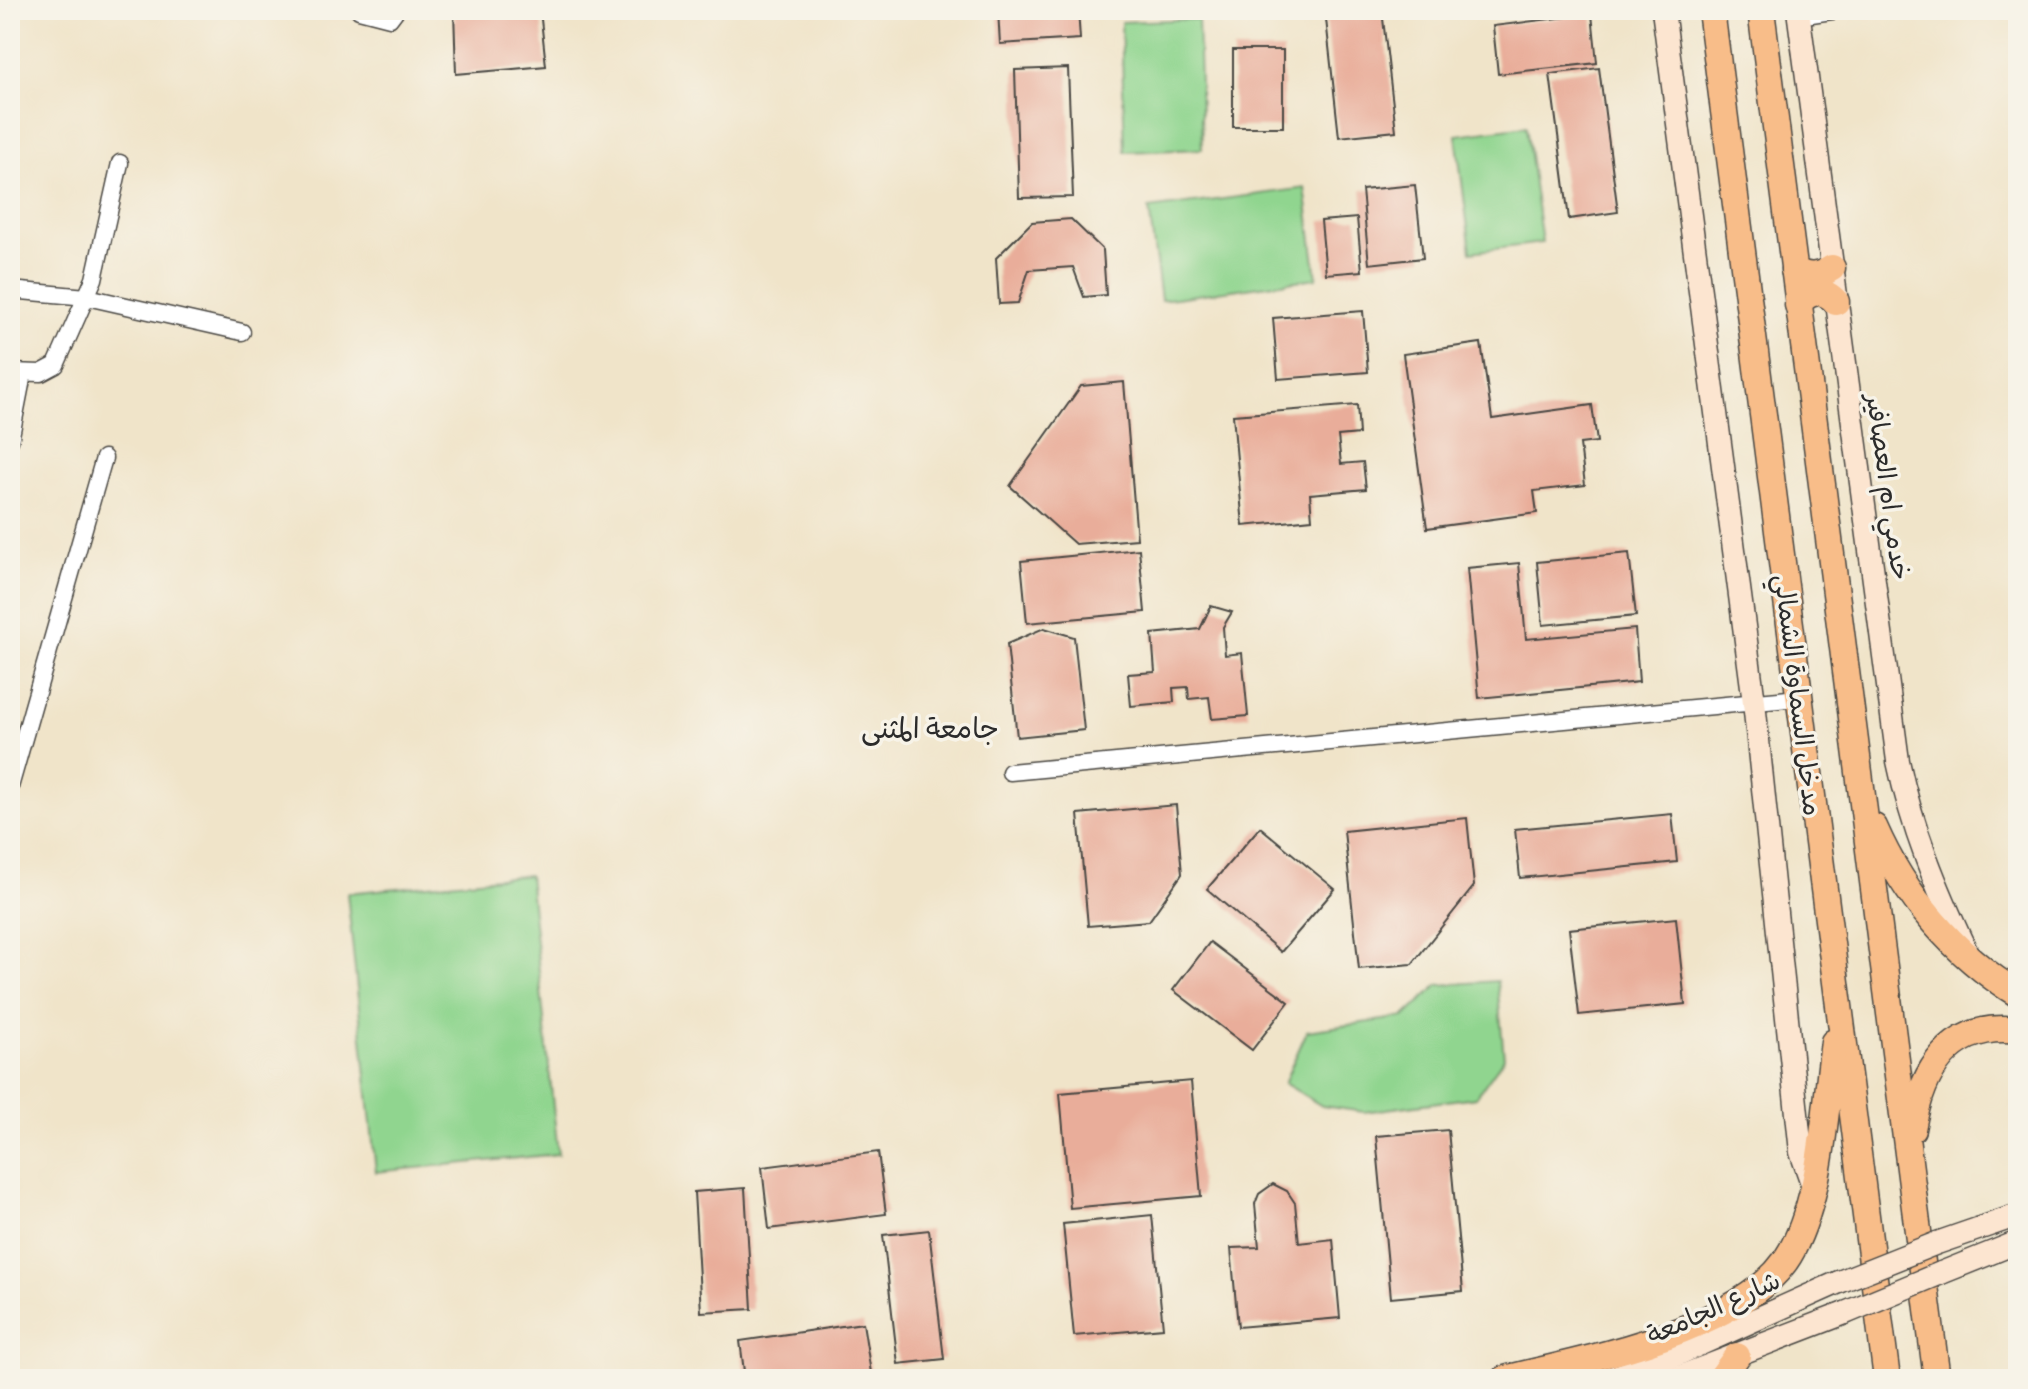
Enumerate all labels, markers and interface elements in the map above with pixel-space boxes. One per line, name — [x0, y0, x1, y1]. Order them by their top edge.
street label: خدمي ام العصافير — [1852, 390, 1919, 583]
street label: مدخل السماوة الشمالي — [1761, 572, 1831, 818]
district label: جامعة المثنى — [861, 709, 999, 747]
street label: شارع الجامعة — [1641, 1262, 1786, 1353]

